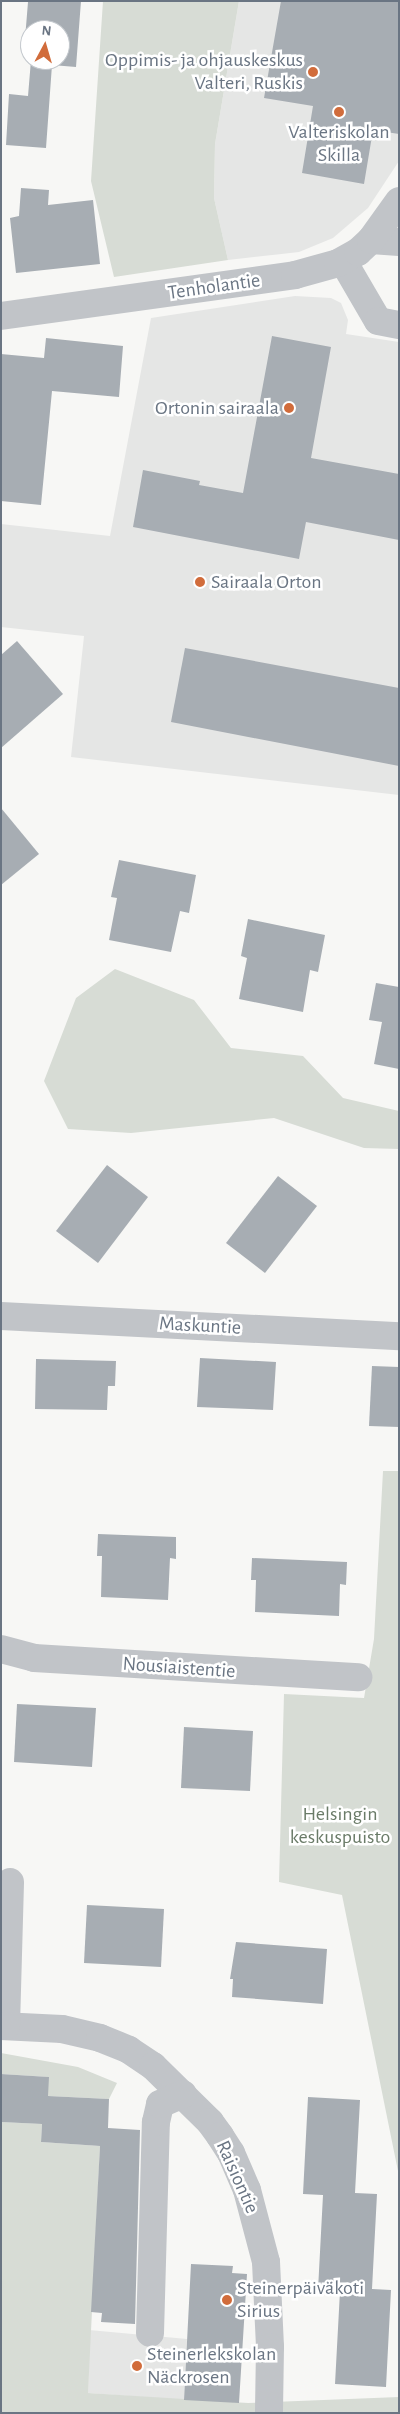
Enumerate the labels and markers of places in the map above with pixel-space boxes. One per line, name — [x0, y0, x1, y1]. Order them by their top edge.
place label: Oppimis- ja ohjauskeskus Valteri, Ruskis — [105, 49, 303, 96]
marker: Oppimis- ja ohjauskeskus Valteri, Ruskis — [307, 66, 319, 78]
marker: Valteriskolan Skilla — [333, 106, 345, 118]
place label: Valteriskolan Skilla — [288, 120, 390, 167]
place label: Ortonin sairaala — [155, 396, 279, 420]
marker: Ortonin sairaala — [283, 402, 295, 414]
place label: Sairaala Orton — [211, 570, 322, 594]
marker: Sairaala Orton — [193, 575, 207, 589]
place label: Steinerpäiväkoti Sirius — [237, 2276, 364, 2323]
marker: Steinerpäiväkoti Sirius — [221, 2294, 233, 2306]
place label: Steinerlekskolan Näckrosen — [147, 2342, 276, 2389]
marker: Steinerlekskolan Näckrosen — [131, 2360, 143, 2372]

